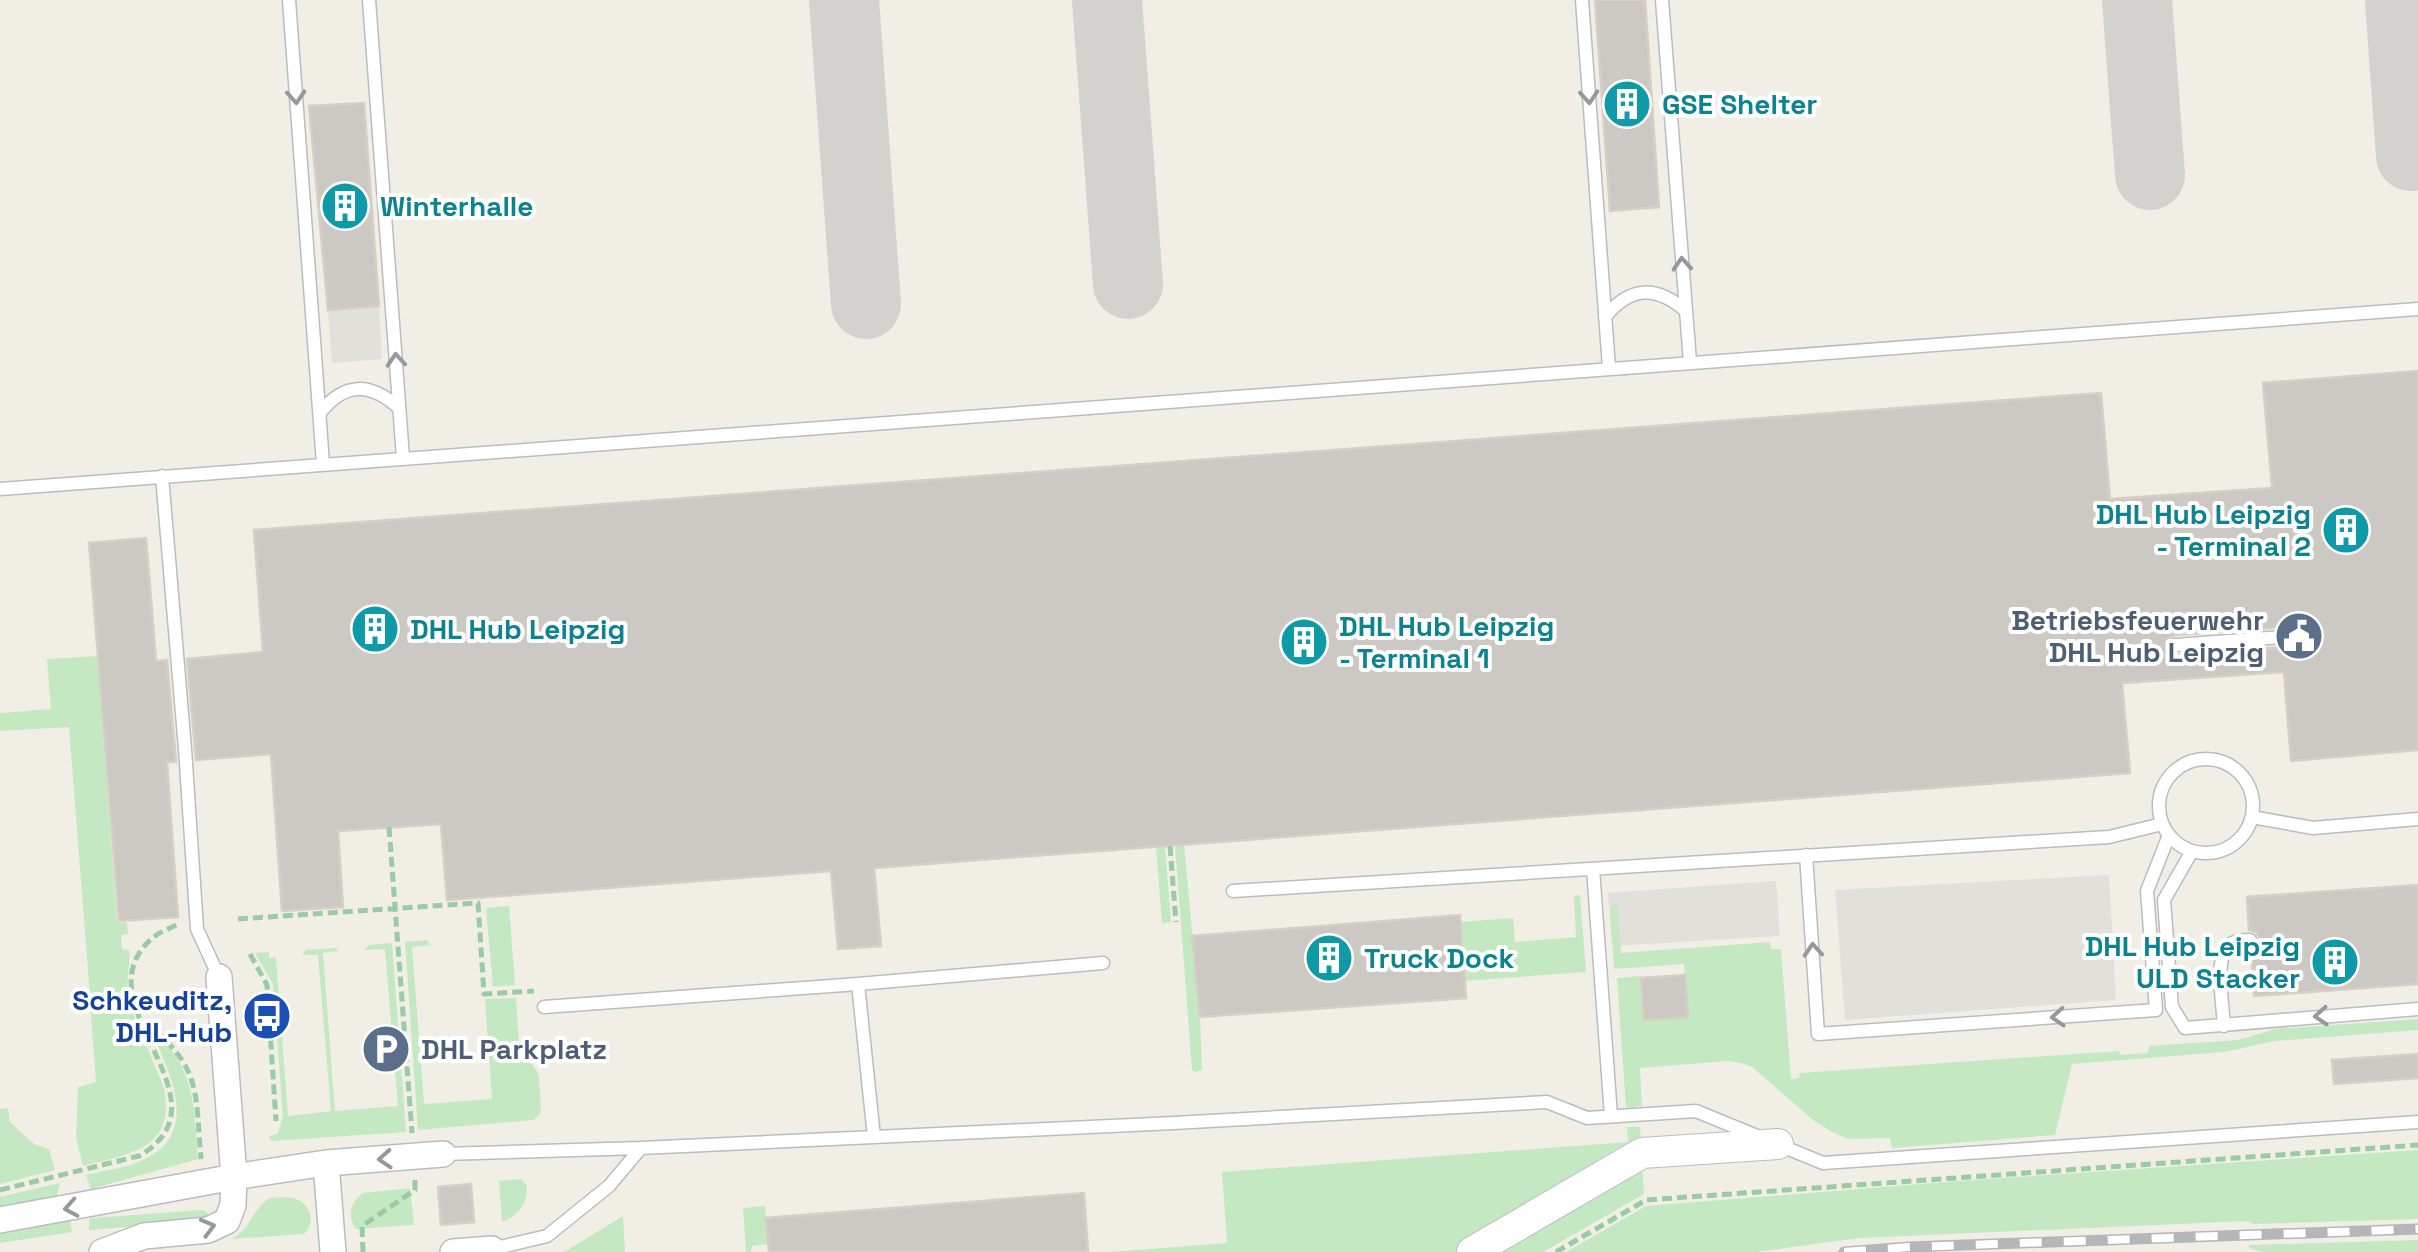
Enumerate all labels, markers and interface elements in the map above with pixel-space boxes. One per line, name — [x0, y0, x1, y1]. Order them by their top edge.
building icon: GSE Shelter — [1601, 78, 1653, 130]
place label: GSE Shelter — [1662, 86, 1817, 122]
one-way arrow — [285, 90, 306, 106]
one-way arrow — [1577, 90, 1599, 106]
building icon: Winterhalle — [319, 180, 371, 232]
place label: Winterhalle — [380, 188, 533, 224]
one-way arrow — [1672, 256, 1694, 272]
one-way arrow — [385, 352, 407, 368]
place label: DHL Hub Leipzig - Terminal 2 — [2096, 496, 2311, 564]
building icon: DHL Hub Leipzig - Terminal 2 — [2320, 504, 2372, 556]
place label: Betriebsfeuerwehr DHL Hub Leipzig — [2011, 602, 2264, 670]
building icon: DHL Hub Leipzig — [349, 603, 401, 655]
place label: DHL Hub Leipzig - Terminal 1 — [1339, 608, 1554, 676]
public building icon: Betriebsfeuerwehr DHL Hub Leipzig — [2273, 610, 2325, 662]
place label: DHL Hub Leipzig — [410, 611, 625, 647]
building icon: DHL Hub Leipzig - Terminal 1 — [1278, 616, 1330, 668]
place label: DHL Hub Leipzig ULD Stacker — [2085, 928, 2300, 996]
building icon: Truck Dock — [1303, 932, 1355, 984]
building icon: DHL Hub Leipzig ULD Stacker — [2309, 936, 2361, 988]
place label: Truck Dock — [1364, 940, 1514, 976]
one-way arrow — [1802, 941, 1824, 957]
place label: Schkeuditz, DHL-Hub — [72, 982, 232, 1050]
bus stop icon: Schkeuditz, DHL-Hub — [241, 990, 293, 1042]
one-way arrow — [2050, 1005, 2066, 1027]
one-way arrow — [2312, 1005, 2328, 1026]
parking icon: DHL Parkplatz — [360, 1023, 412, 1075]
place label: DHL Parkplatz — [421, 1031, 607, 1067]
one-way arrow — [376, 1148, 392, 1169]
one-way arrow — [62, 1197, 79, 1218]
one-way arrow — [199, 1217, 217, 1238]

